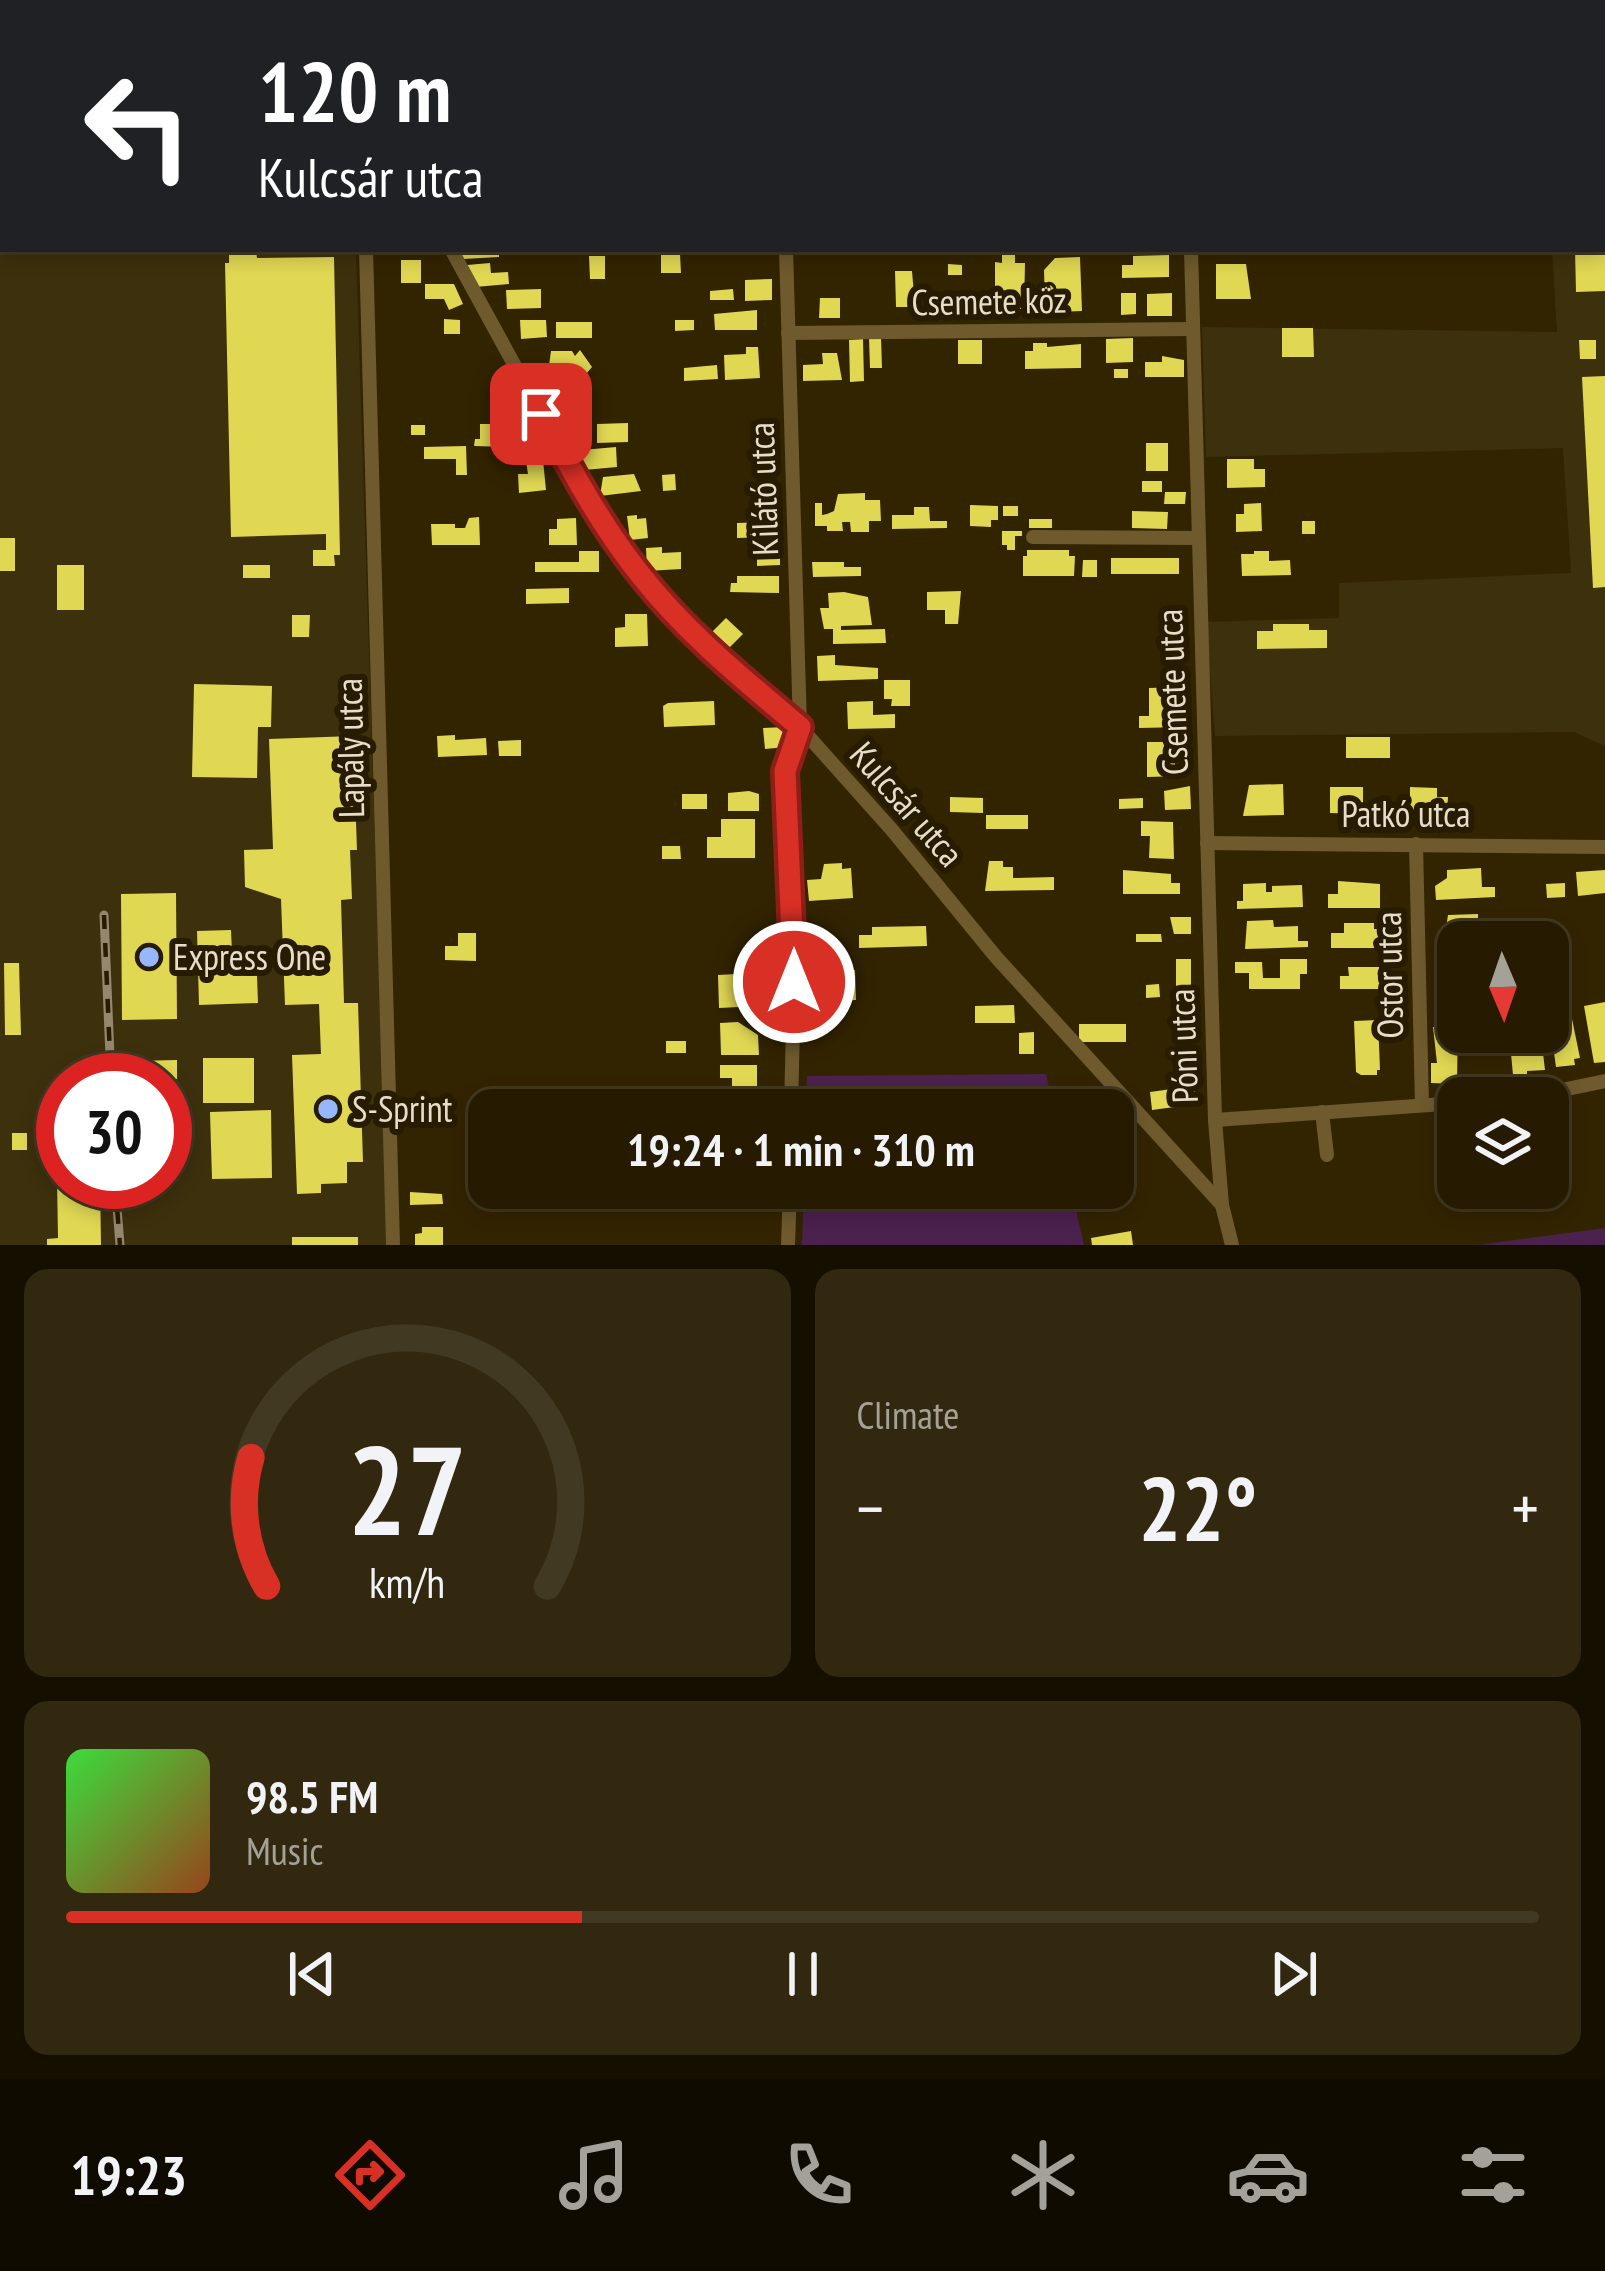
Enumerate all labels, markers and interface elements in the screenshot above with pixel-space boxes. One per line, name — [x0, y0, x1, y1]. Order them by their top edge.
text: 120 m — [258, 36, 451, 145]
icon: left — [60, 48, 216, 204]
text: Kulcsár utca — [258, 142, 484, 212]
street label: Csemete köz — [911, 276, 1067, 325]
pin — [490, 363, 592, 465]
icon: arrive — [508, 381, 574, 447]
street label: Kilátó utca — [737, 421, 788, 557]
street label: Csemete utca — [1145, 608, 1198, 776]
street label: Lapály utca — [325, 678, 374, 818]
street label: Kulcsár utca — [840, 732, 974, 876]
street label: Patkó utca — [1342, 790, 1470, 837]
street label: Ostor utca — [1364, 911, 1413, 1039]
position arrow — [731, 919, 857, 1045]
north arrow — [1437, 921, 1569, 1053]
map controls — [1437, 921, 1569, 1209]
place label: Express One — [173, 933, 326, 980]
marker: Express One — [136, 944, 162, 970]
street label: Póni utca — [1157, 988, 1208, 1104]
speed limit sign: 30 — [36, 1053, 192, 1209]
button: layers — [1437, 1077, 1569, 1209]
place label: S-Sprint — [352, 1085, 452, 1132]
marker: S-Sprint — [315, 1096, 341, 1122]
text: 19:24 · 1 min · 310 m — [627, 1120, 975, 1178]
text: Climate — [857, 1389, 959, 1440]
text: 27 — [348, 1408, 467, 1569]
text: 22° — [1138, 1449, 1257, 1566]
text: − — [857, 1465, 884, 1550]
text: + — [1512, 1465, 1539, 1550]
text: km/h — [369, 1554, 445, 1610]
text: 98.5 FM — [246, 1767, 378, 1825]
text: Music — [246, 1825, 323, 1876]
icon: previous — [279, 1941, 345, 2007]
icon: pause — [770, 1941, 836, 2007]
icon: next — [1261, 1941, 1327, 2007]
icon: directions — [328, 2133, 412, 2217]
icon: music — [552, 2133, 636, 2217]
icon: phone — [777, 2133, 861, 2217]
icon: climate — [1001, 2133, 1085, 2217]
icon: car — [1226, 2133, 1310, 2217]
icon: filters — [1451, 2133, 1535, 2217]
text: 19:23 — [70, 2140, 187, 2210]

